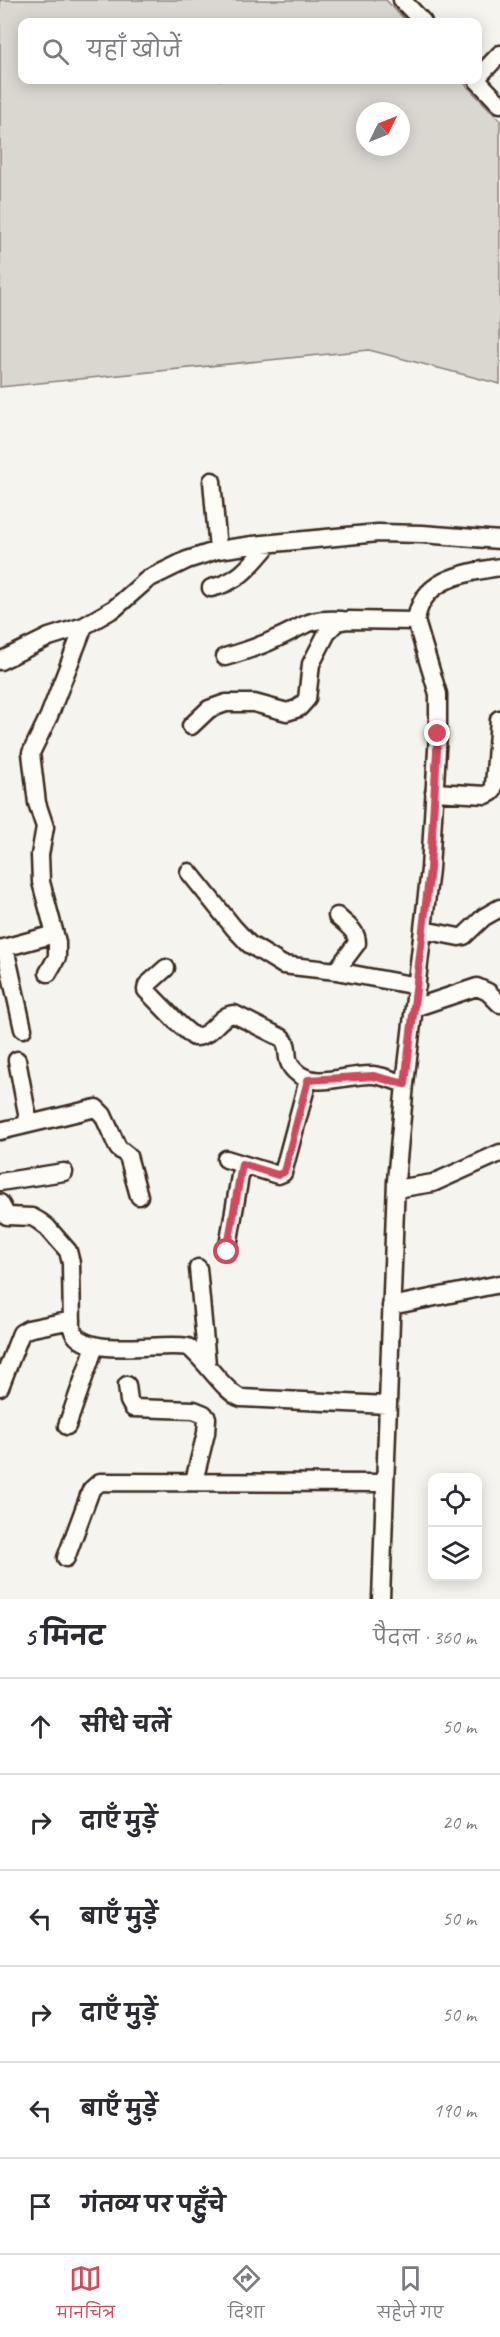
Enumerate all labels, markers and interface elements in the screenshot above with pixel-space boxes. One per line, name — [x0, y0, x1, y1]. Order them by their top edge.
search box — [18, 18, 482, 84]
icon: search — [39, 35, 72, 68]
text: यहाँ खोजें — [87, 36, 181, 64]
north arrow — [356, 102, 410, 156]
route end — [424, 720, 450, 746]
route start — [213, 1238, 239, 1264]
map controls — [428, 1473, 482, 1581]
button: locate — [428, 1473, 482, 1527]
button: layers — [428, 1527, 482, 1581]
text: 5 मिनट — [24, 1620, 105, 1653]
text: पैदल · 360 m — [373, 1625, 476, 1650]
icon: ahead — [24, 1710, 57, 1743]
text: सीधे चलें — [81, 1711, 171, 1739]
text: 50 m — [442, 1714, 476, 1739]
icon: right — [24, 1806, 57, 1839]
text: दाएँ मुड़ें — [81, 1807, 157, 1835]
text: 20 m — [442, 1810, 476, 1835]
icon: left — [24, 1902, 57, 1935]
text: बाएँ मुड़ें — [81, 1903, 158, 1931]
text: 50 m — [442, 1906, 476, 1931]
icon: right — [24, 1998, 57, 2031]
text: दाएँ मुड़ें — [81, 1999, 157, 2027]
text: 50 m — [442, 2002, 476, 2027]
icon: left — [24, 2094, 57, 2127]
text: बाएँ मुड़ें — [81, 2095, 158, 2123]
text: 190 m — [433, 2098, 476, 2123]
icon: arrive — [24, 2190, 57, 2223]
text: गंतव्य पर पहुँचे — [81, 2191, 225, 2219]
tab: मानचित्र — [56, 2262, 115, 2330]
tab: दिशा — [228, 2262, 264, 2330]
tab: सहेजे गए — [377, 2262, 444, 2330]

